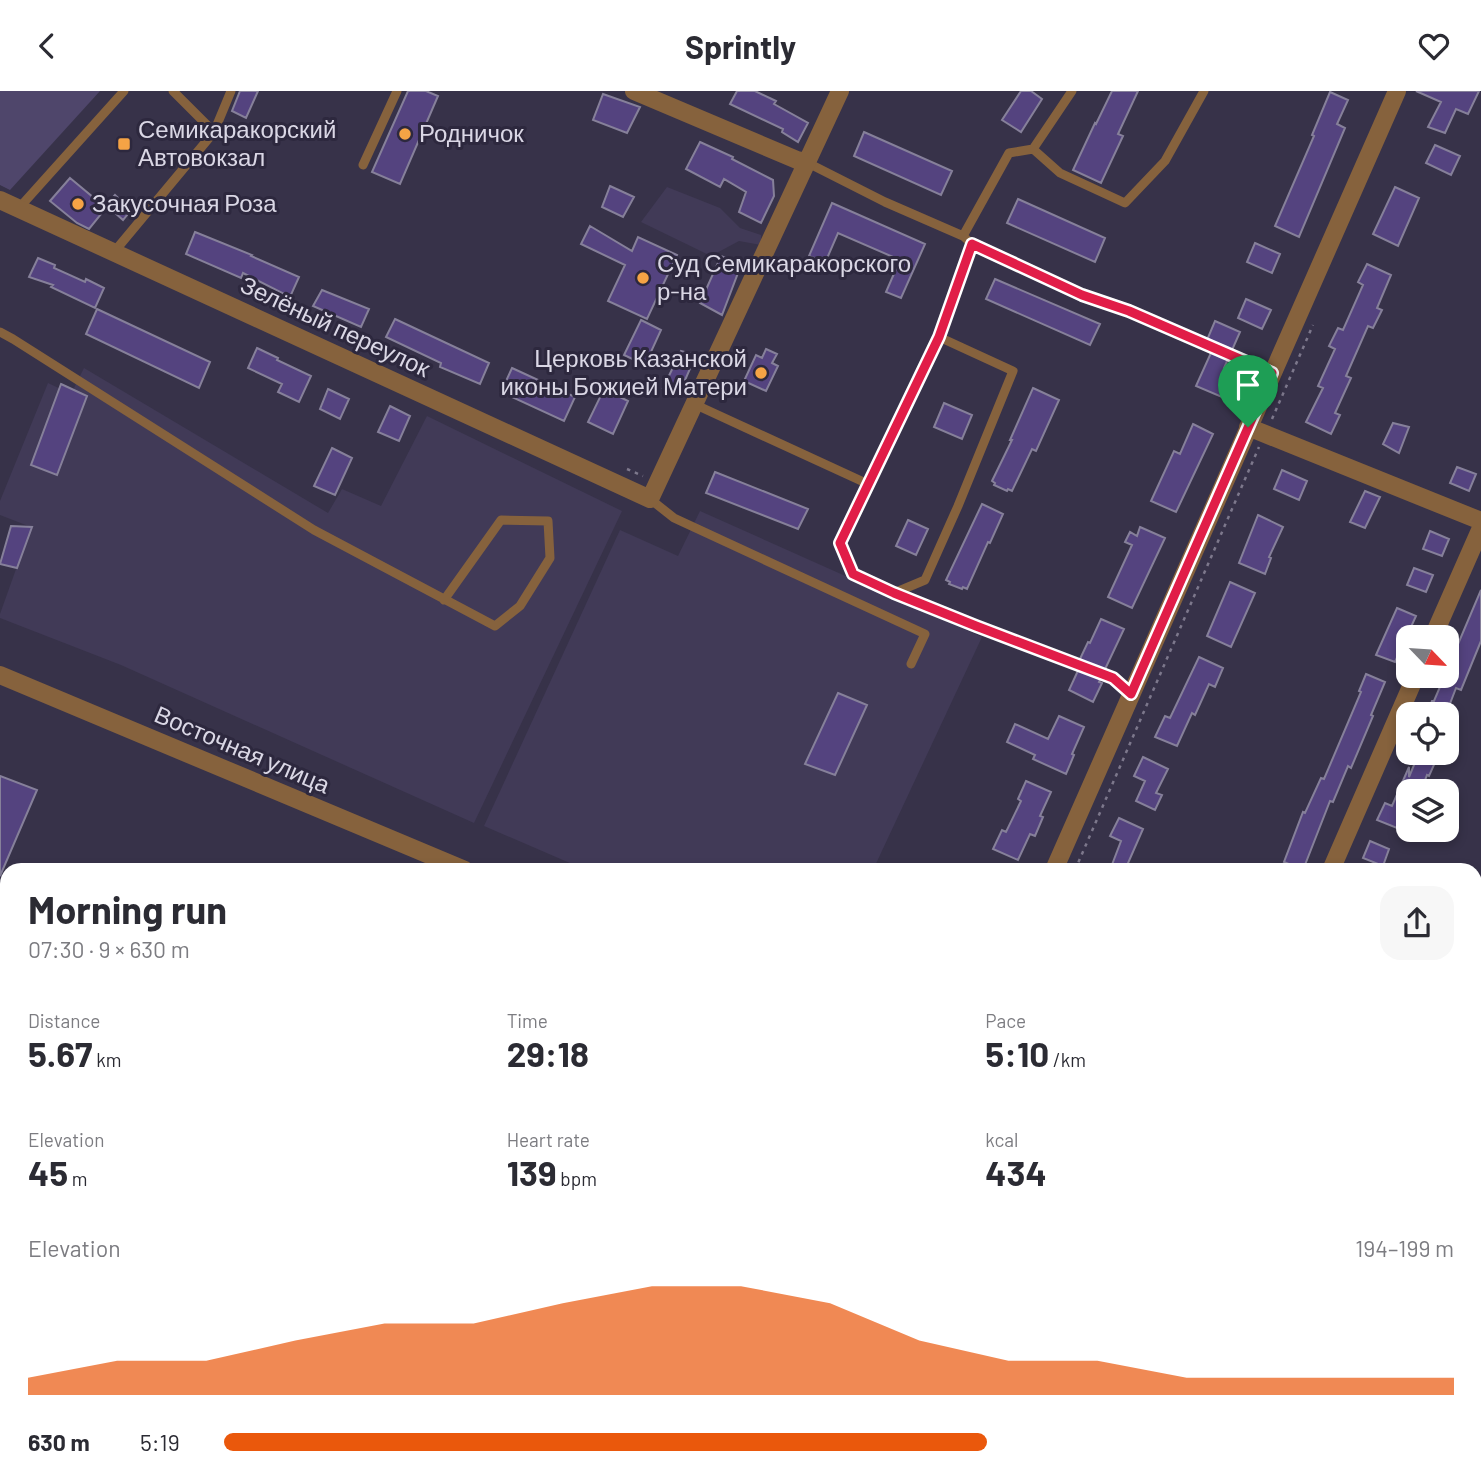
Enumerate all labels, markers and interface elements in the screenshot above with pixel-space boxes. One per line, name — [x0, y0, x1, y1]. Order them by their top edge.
icon: back — [28, 27, 66, 65]
text: Sprintly — [685, 27, 796, 65]
icon: heart — [1415, 27, 1453, 65]
place label: Семикаракорский Автовокзал — [138, 114, 336, 171]
place label: Родничок — [419, 118, 524, 147]
marker: Родничок — [397, 126, 413, 142]
marker: Семикаракорский Автовокзал — [116, 136, 132, 152]
place label: Закусочная Роза — [92, 188, 277, 217]
marker: Закусочная Роза — [70, 196, 86, 212]
place label: Суд Семикаракорского р-на — [657, 248, 911, 305]
street label: Зелёный переулок — [236, 269, 435, 382]
marker: Суд Семикаракорского р-на — [635, 270, 651, 286]
place label: Церковь Казанской иконы Божией Матери — [500, 343, 747, 400]
pin — [1218, 355, 1278, 427]
marker: Церковь Казанской иконы Божией Матери — [753, 365, 769, 381]
icon: arrive — [1229, 366, 1267, 404]
north arrow — [1396, 625, 1460, 688]
map controls — [1396, 625, 1459, 842]
street label: Восточная улица — [150, 699, 335, 799]
button: locate — [1396, 702, 1459, 765]
button: layers — [1396, 779, 1459, 842]
text: Morning run — [28, 886, 227, 932]
button: share — [1380, 886, 1454, 960]
text: 07:30 · 9 × 630 m — [28, 935, 190, 963]
text: Distance — [28, 1009, 100, 1032]
text: Time — [507, 1009, 548, 1032]
text: Pace — [985, 1009, 1026, 1032]
text: 5.67 — [28, 1032, 92, 1074]
text: 29:18 — [507, 1032, 589, 1074]
text: 5:10 — [985, 1032, 1049, 1074]
text: km — [92, 1048, 122, 1071]
text: /km — [1049, 1048, 1086, 1071]
text: Elevation — [28, 1128, 105, 1151]
text: Heart rate — [507, 1128, 590, 1151]
text: kcal — [985, 1128, 1018, 1151]
text: 45 — [28, 1151, 68, 1193]
text: 139 — [507, 1151, 557, 1193]
text: 434 — [985, 1151, 1047, 1193]
text: m — [68, 1167, 88, 1190]
text: bpm — [557, 1167, 597, 1190]
text: Elevation — [28, 1234, 121, 1262]
text: 194–199 m — [1355, 1234, 1454, 1262]
text: 630 m — [28, 1428, 90, 1456]
text: 5:19 — [140, 1428, 180, 1456]

